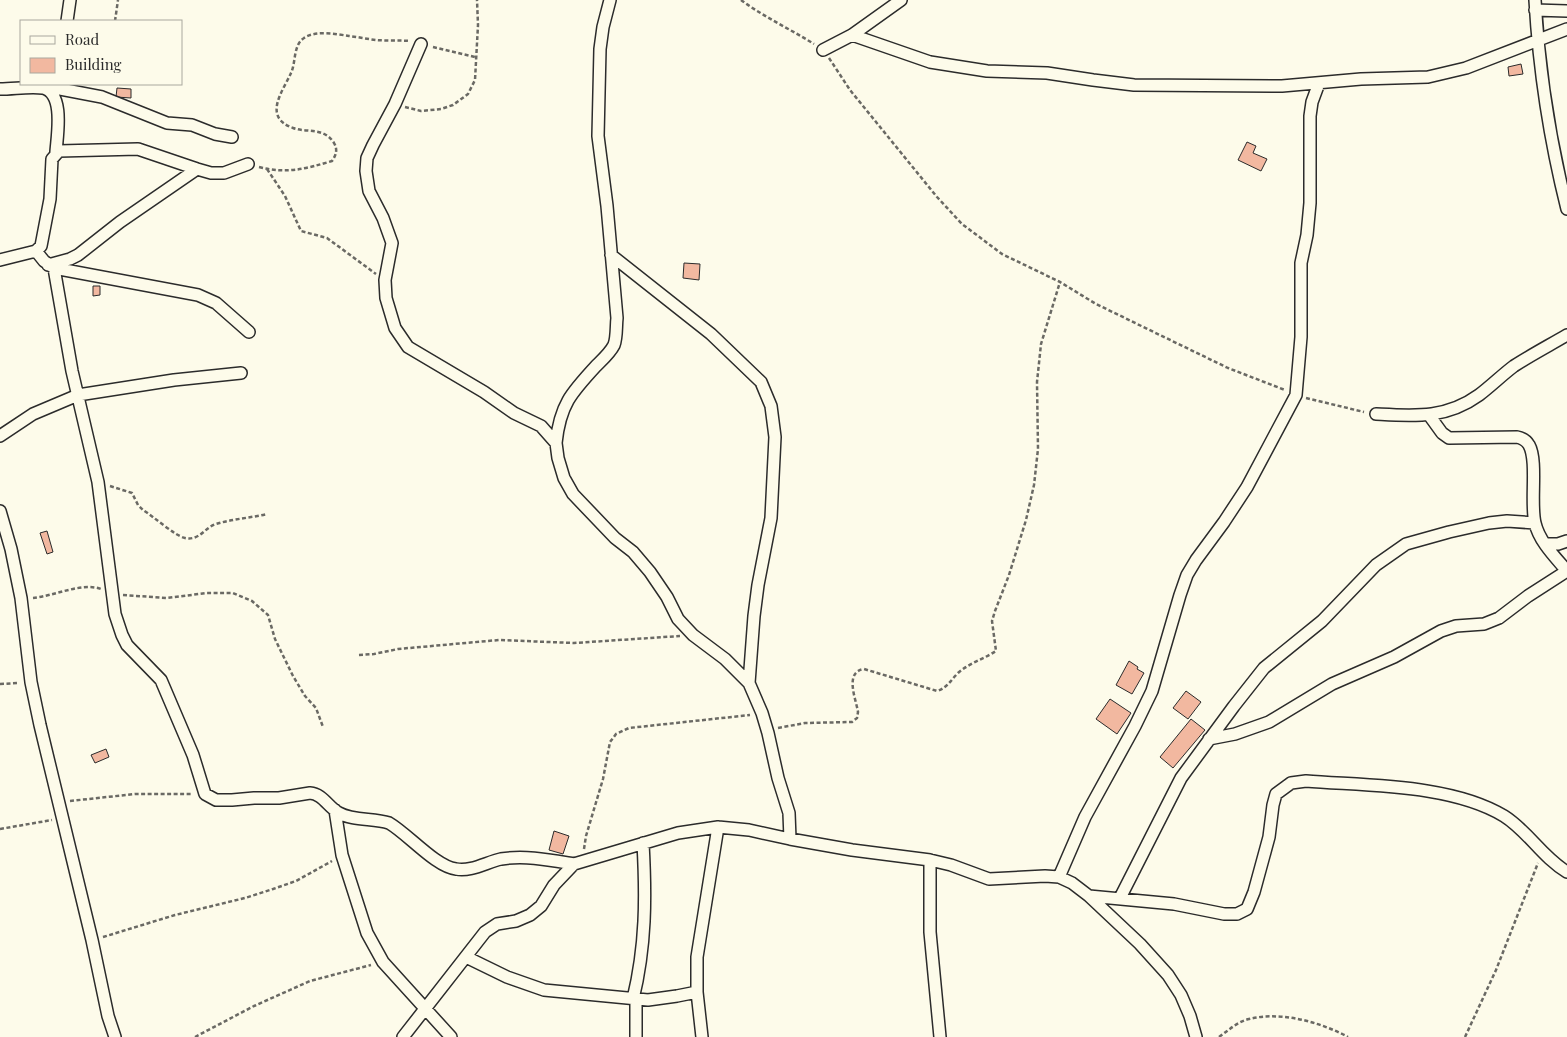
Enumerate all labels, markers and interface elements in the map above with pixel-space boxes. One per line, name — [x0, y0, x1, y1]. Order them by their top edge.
legend — [20, 20, 182, 85]
text: Road — [65, 29, 99, 49]
text: Building — [65, 54, 122, 74]

